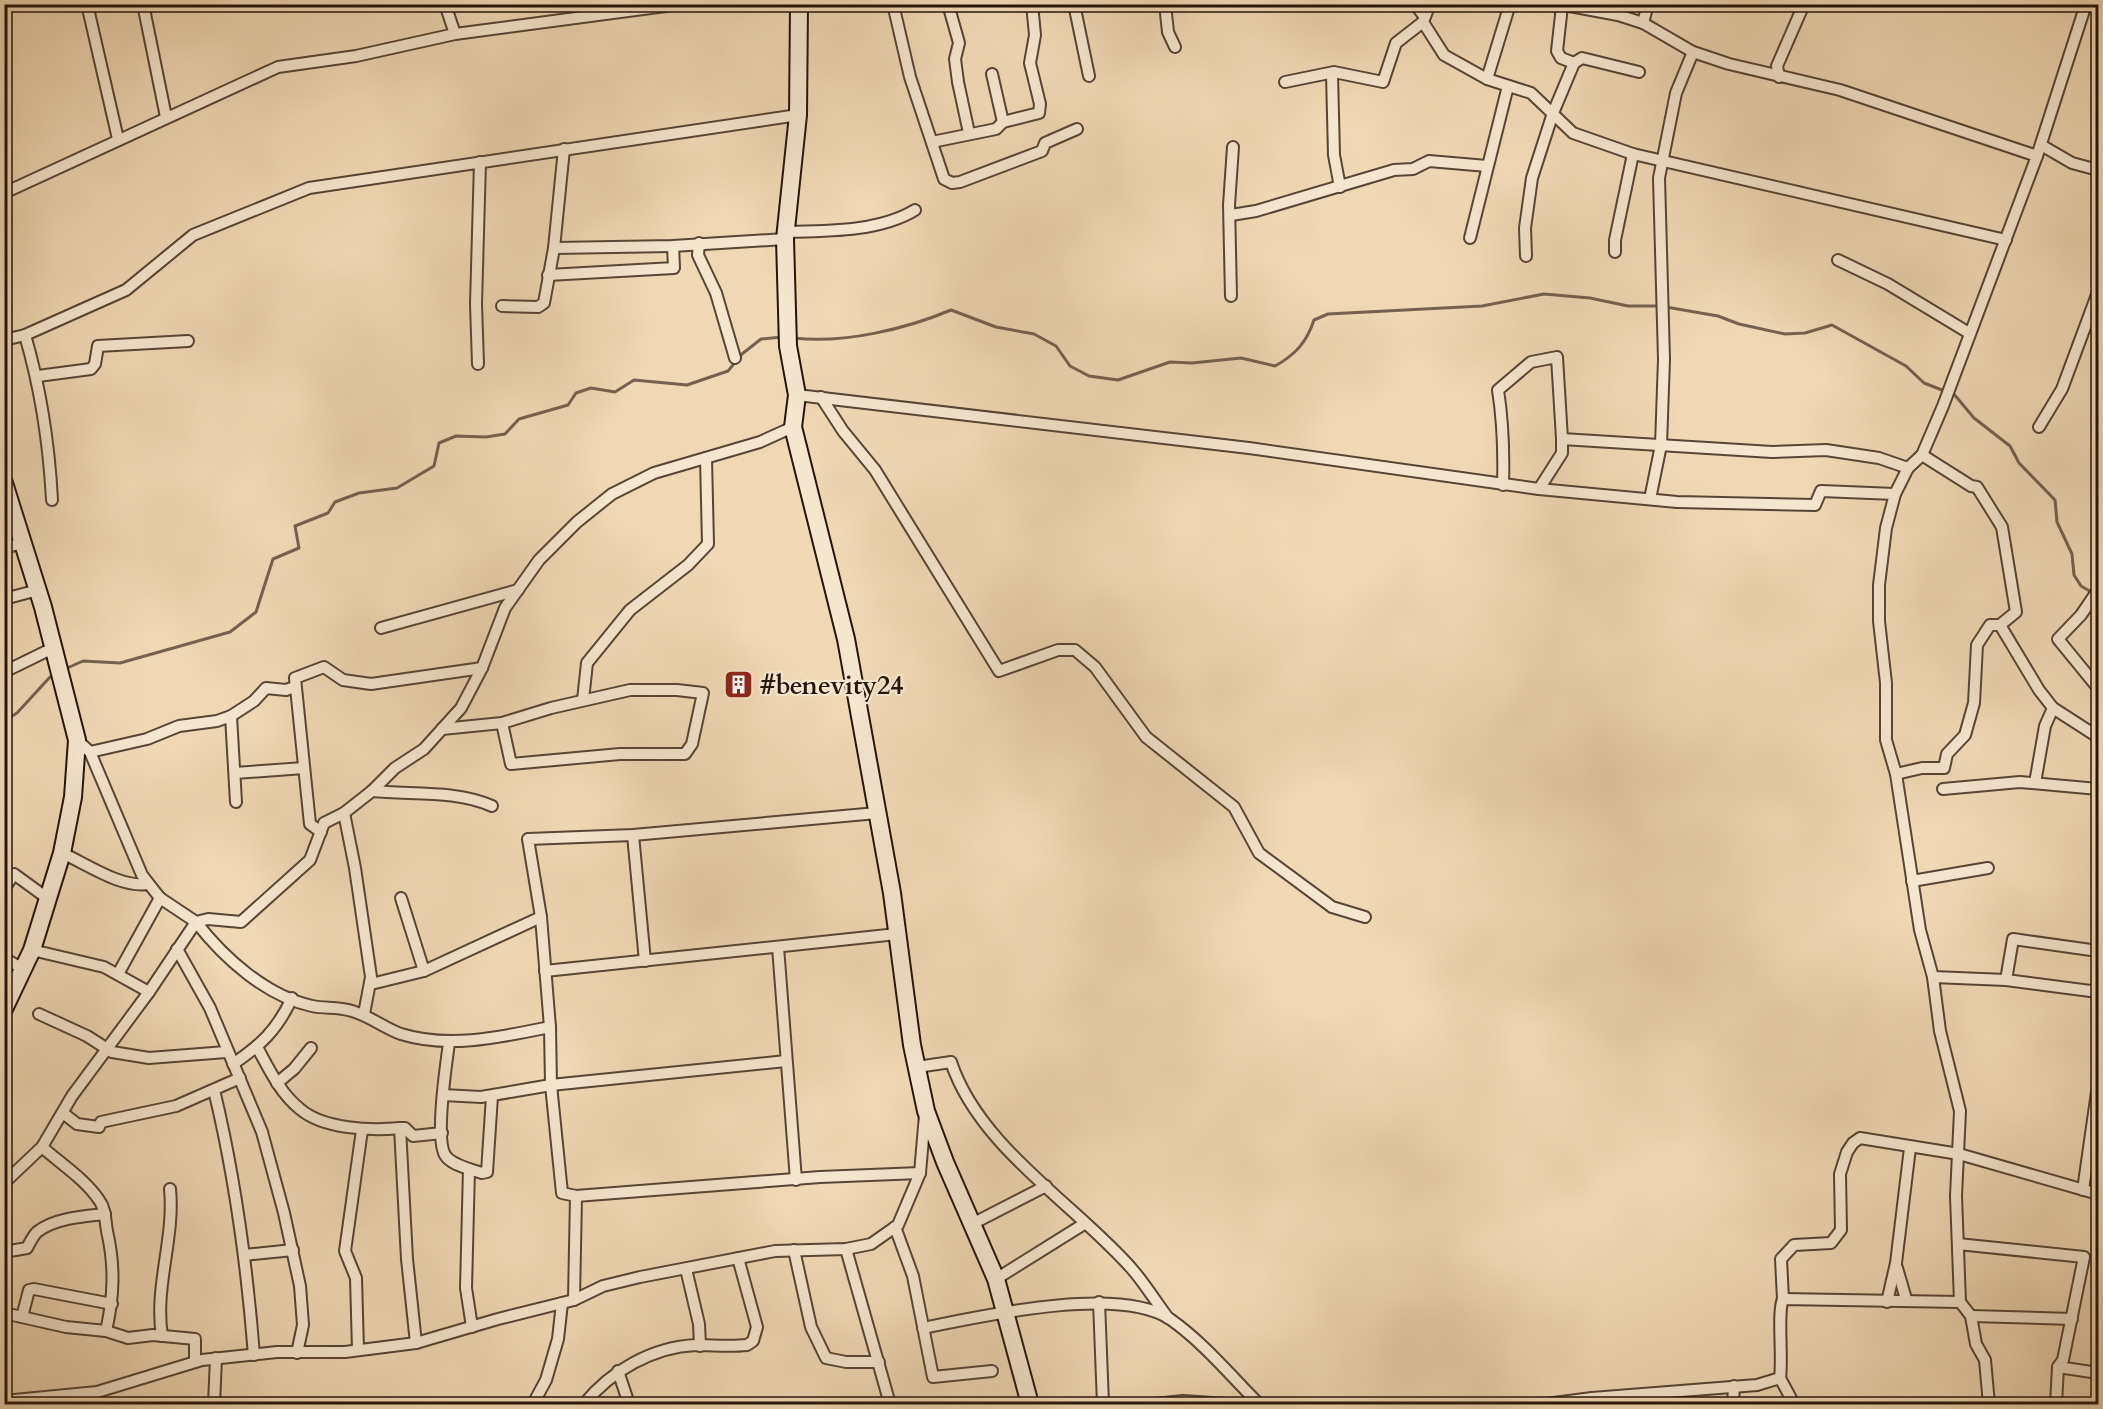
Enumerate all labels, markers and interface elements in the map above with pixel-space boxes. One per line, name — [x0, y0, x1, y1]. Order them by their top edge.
place label: #benevity24 — [760, 668, 904, 703]
building icon: #benevity24 — [723, 669, 755, 701]

